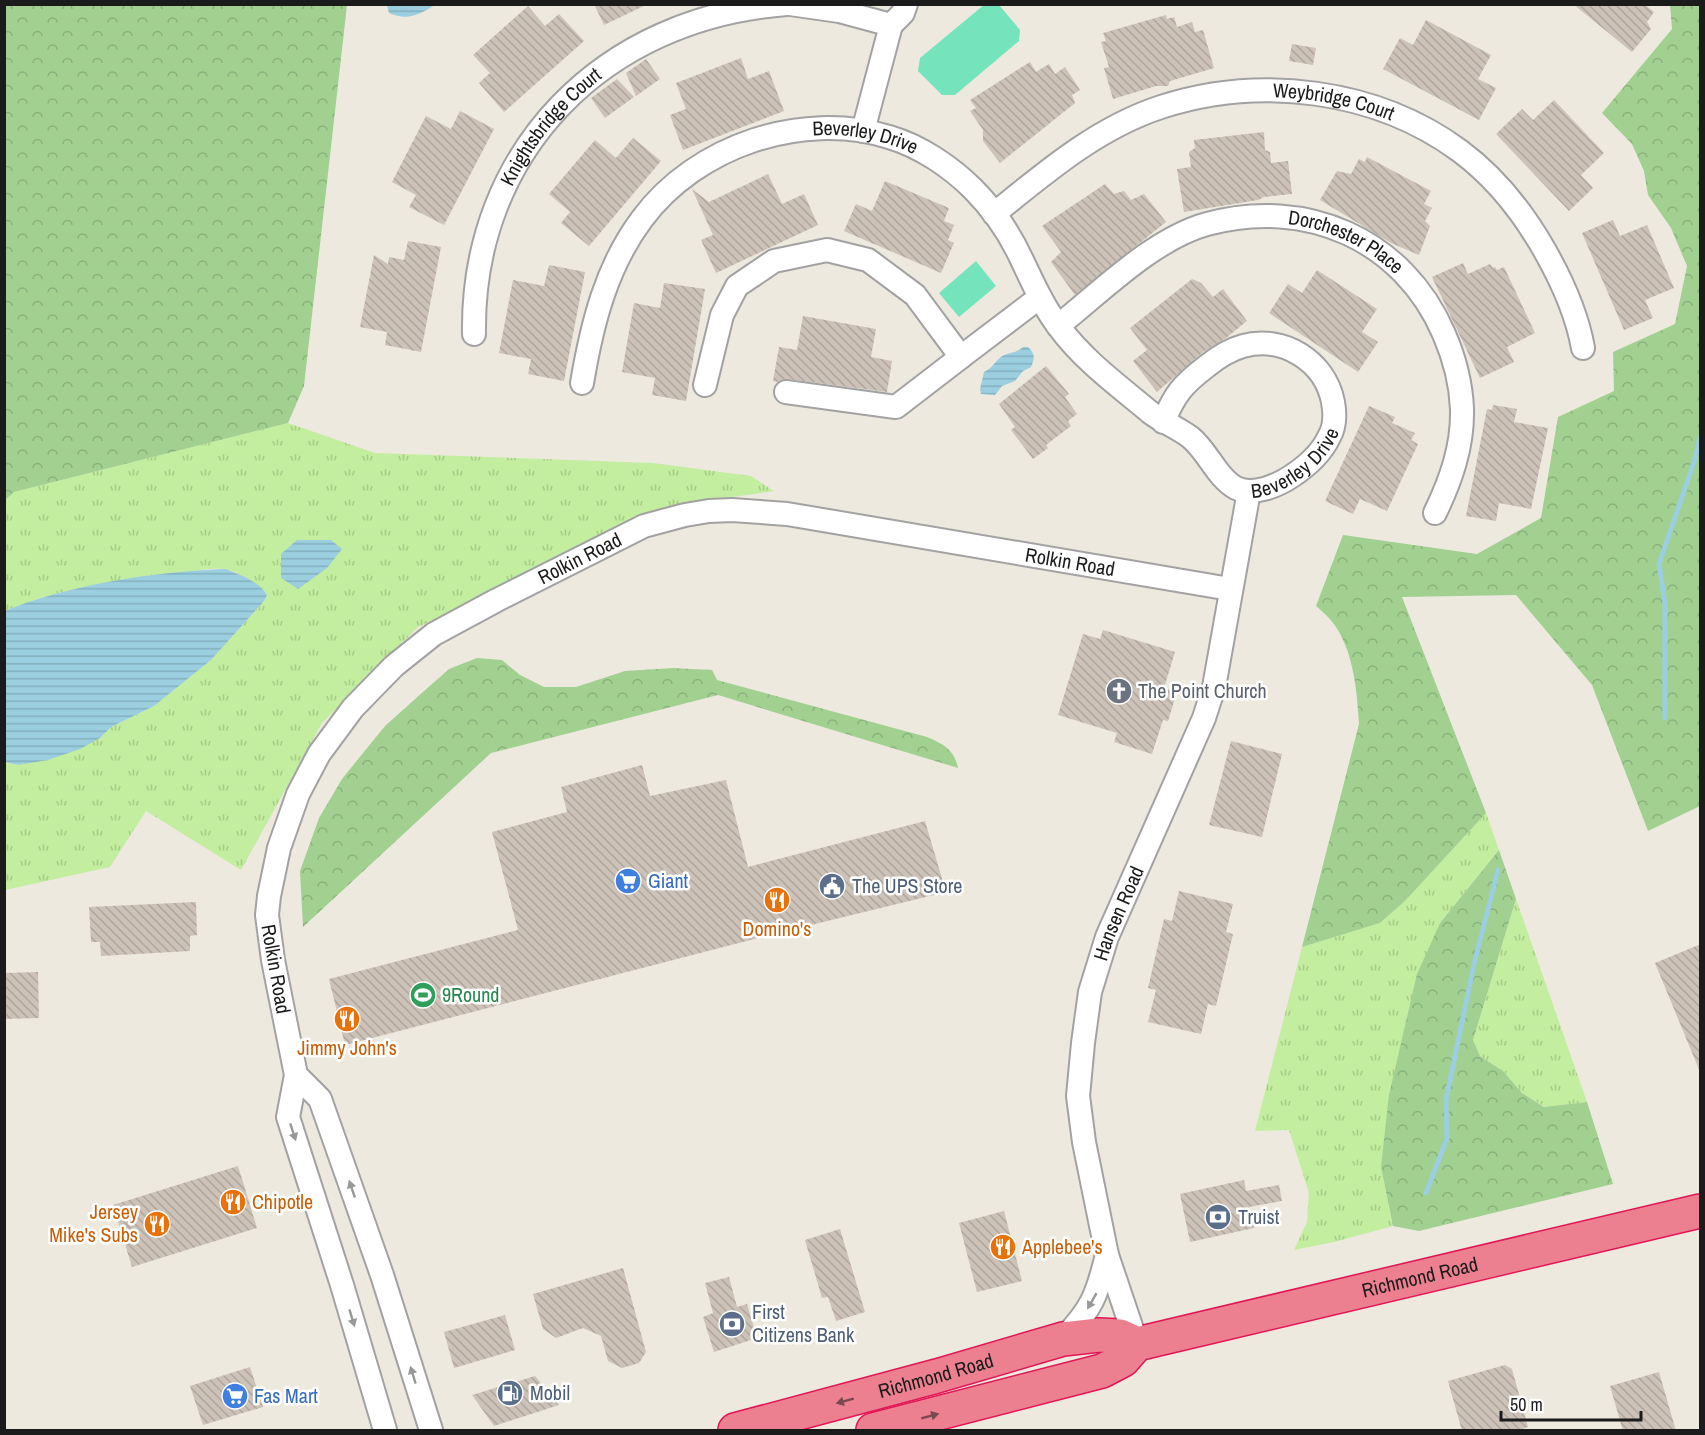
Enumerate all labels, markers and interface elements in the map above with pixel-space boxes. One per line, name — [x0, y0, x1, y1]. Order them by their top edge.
street label: Knightsbridge Court — [493, 61, 607, 190]
street label: Weybridge Court — [1272, 76, 1399, 126]
street label: Beverley Drive — [812, 114, 923, 160]
street label: Dorchester Place — [1287, 203, 1410, 279]
street label: Beverley Drive — [1249, 423, 1345, 504]
street label: Rolkin Road — [533, 526, 626, 590]
street label: Rolkin Road — [1023, 541, 1117, 582]
church icon: The Point Church — [1104, 676, 1134, 706]
place label: The Point Church — [1138, 677, 1267, 704]
street label: Hansen Road — [1087, 862, 1150, 964]
supermarket icon: Giant — [613, 866, 643, 896]
place label: Giant — [648, 867, 689, 894]
public building icon: The UPS Store — [817, 871, 847, 901]
place label: The UPS Store — [852, 872, 962, 899]
restaurant icon: Domino's — [762, 885, 792, 915]
place label: Domino's — [743, 915, 811, 942]
street label: Rolkin Road — [255, 922, 298, 1016]
sports icon: 9Round — [408, 980, 438, 1010]
place label: 9Round — [442, 981, 499, 1008]
restaurant icon: Jimmy John's — [332, 1004, 362, 1034]
place label: Jimmy John's — [297, 1034, 397, 1061]
one-way arrow — [289, 1123, 298, 1141]
one-way arrow — [347, 1180, 357, 1198]
restaurant icon: Chipotle — [218, 1187, 248, 1217]
place label: Chipotle — [252, 1188, 313, 1215]
place label: Jersey Mike's Subs — [49, 1198, 139, 1248]
bank icon: Truist — [1203, 1202, 1233, 1232]
place label: Truist — [1238, 1203, 1280, 1230]
restaurant icon: Jersey Mike's Subs — [142, 1209, 172, 1239]
restaurant icon: Applebee's — [988, 1232, 1018, 1262]
place label: Applebee's — [1021, 1233, 1103, 1260]
street label: Richmond Road — [1359, 1250, 1480, 1303]
one-way arrow — [1087, 1293, 1098, 1309]
place label: First Citizens Bank — [752, 1298, 855, 1348]
one-way arrow — [348, 1309, 357, 1327]
bank icon: First Citizens Bank — [717, 1309, 747, 1339]
street label: Richmond Road — [875, 1346, 996, 1404]
one-way arrow — [408, 1366, 417, 1384]
fuel station icon: Mobil — [495, 1378, 525, 1408]
place label: Mobil — [530, 1379, 570, 1406]
supermarket icon: Fas Mart — [220, 1381, 250, 1411]
place label: Fas Mart — [254, 1382, 318, 1409]
scale bar — [1501, 1384, 1640, 1422]
text: 50 m — [1510, 1392, 1543, 1417]
one-way arrow — [836, 1397, 854, 1406]
one-way arrow — [921, 1410, 939, 1420]

